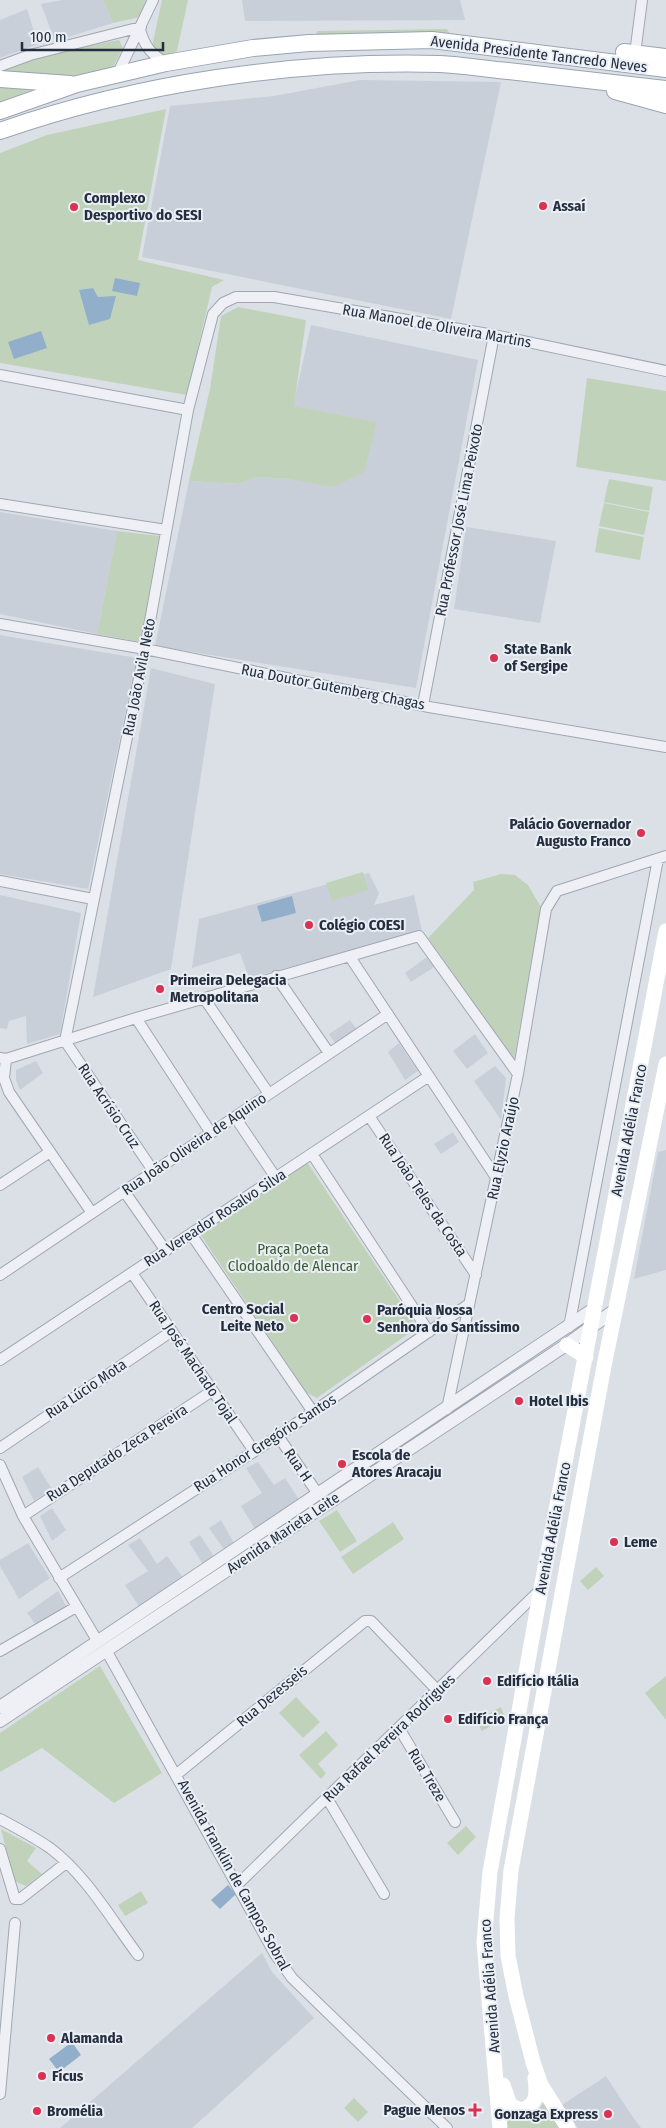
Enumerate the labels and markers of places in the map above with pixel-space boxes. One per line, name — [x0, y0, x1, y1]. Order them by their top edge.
place label: Complexo Desportivo do SESI — [84, 189, 202, 224]
place label: Assaí — [552, 197, 586, 215]
marker: Assaí — [537, 200, 549, 212]
marker: Complexo Desportivo do SESI — [68, 201, 80, 213]
place label: State Bank of Sergipe — [504, 640, 572, 675]
marker: State Bank of Sergipe — [488, 652, 500, 664]
place label: Palácio Governador Augusto Franco — [509, 815, 632, 850]
marker: Palácio Governador Augusto Franco — [635, 827, 647, 839]
place label: Colégio COESI — [319, 916, 404, 934]
marker: Colégio COESI — [303, 919, 315, 931]
place label: Primeira Delegacia Metropolitana — [170, 971, 287, 1006]
marker: Primeira Delegacia Metropolitana — [154, 983, 166, 995]
place label: Centro Social Leite Neto — [202, 1300, 285, 1335]
place label: Paróquia Nossa Senhora do Santíssimo — [377, 1301, 520, 1336]
marker: Centro Social Leite Neto — [288, 1312, 300, 1324]
marker: Paróquia Nossa Senhora do Santíssimo — [361, 1313, 373, 1325]
place label: Hotel Ibis — [529, 1392, 589, 1410]
marker: Hotel Ibis — [513, 1395, 525, 1407]
place label: Escola de Atores Aracaju — [351, 1446, 442, 1481]
marker: Escola de Atores Aracaju — [336, 1458, 348, 1470]
place label: Leme — [624, 1533, 658, 1551]
marker: Leme — [608, 1536, 620, 1548]
place label: Edifício Itália — [497, 1672, 580, 1690]
marker: Edifício Itália — [481, 1675, 493, 1687]
place label: Edifício França — [458, 1710, 549, 1729]
marker: Edifício França — [442, 1713, 454, 1725]
place label: Alamanda — [60, 2029, 124, 2047]
marker: Alamanda — [45, 2032, 57, 2044]
place label: Fícus — [52, 2067, 84, 2085]
marker: Fícus — [36, 2070, 48, 2082]
place label: Pague Menos — [384, 2101, 465, 2119]
place label: Bromélia — [47, 2102, 103, 2120]
marker: Pague Menos — [469, 2104, 481, 2116]
marker: Bromélia — [31, 2105, 43, 2117]
place label: Gonzaga Express — [494, 2105, 598, 2123]
marker: Gonzaga Express — [602, 2108, 614, 2120]

